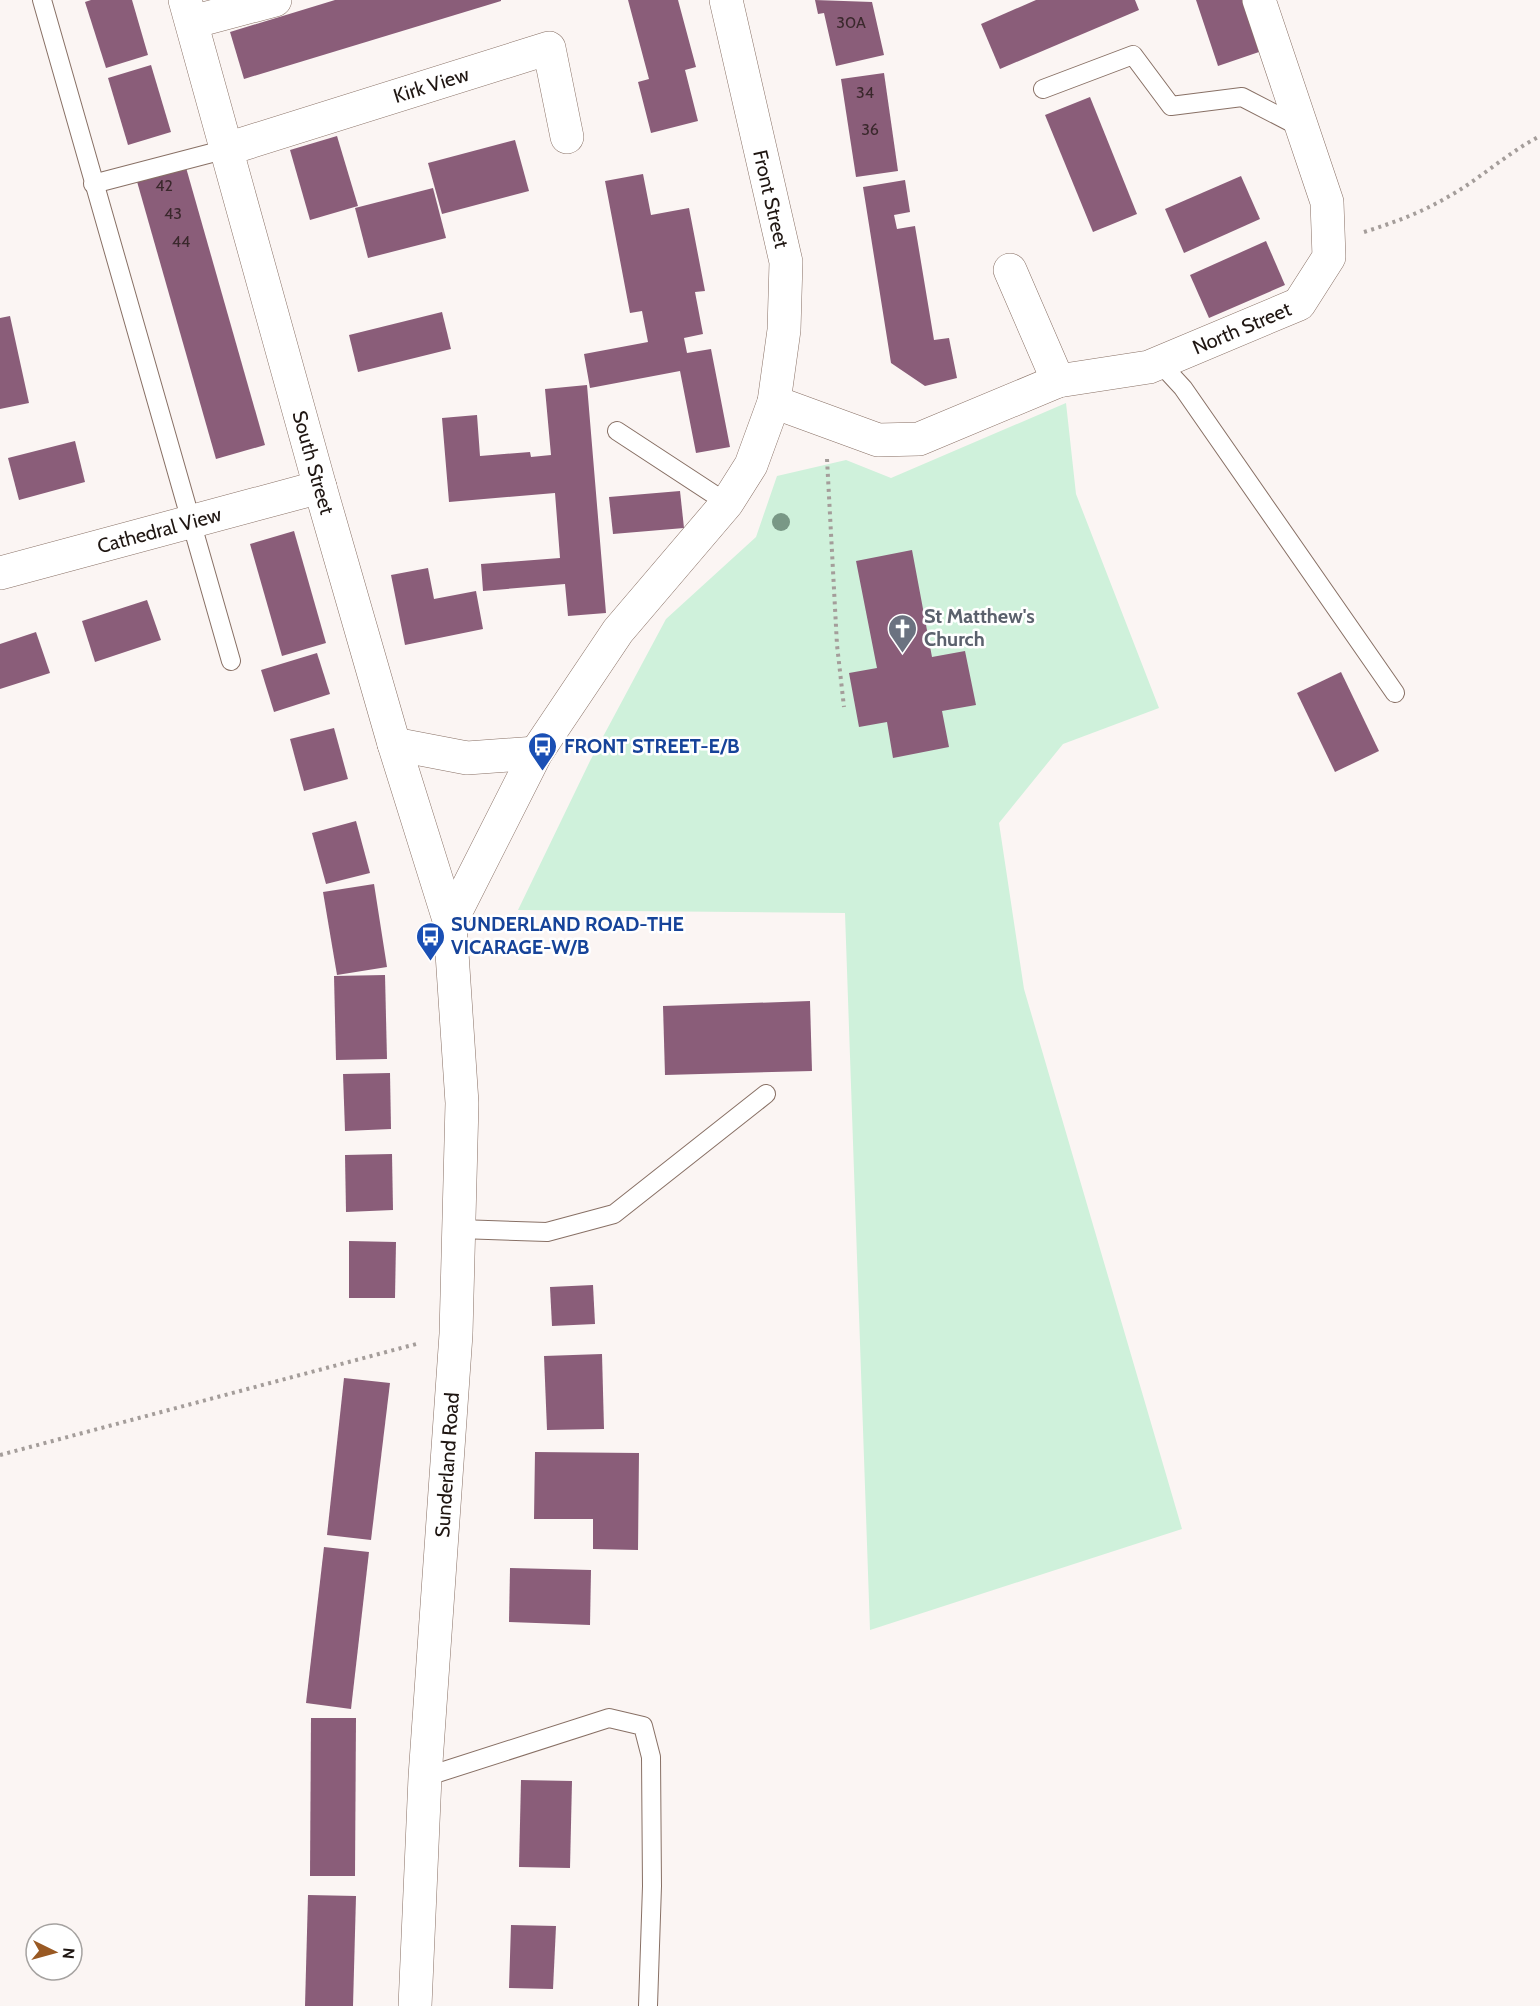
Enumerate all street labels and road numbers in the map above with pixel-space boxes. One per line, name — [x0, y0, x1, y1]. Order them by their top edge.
street label: Kirk View — [390, 62, 472, 108]
street label: Front Street — [748, 147, 794, 251]
street label: North Street — [1189, 297, 1295, 359]
street label: South Street — [287, 408, 339, 517]
street label: Cathedral View — [95, 502, 225, 558]
street label: Sunderland Road — [430, 1392, 464, 1538]

